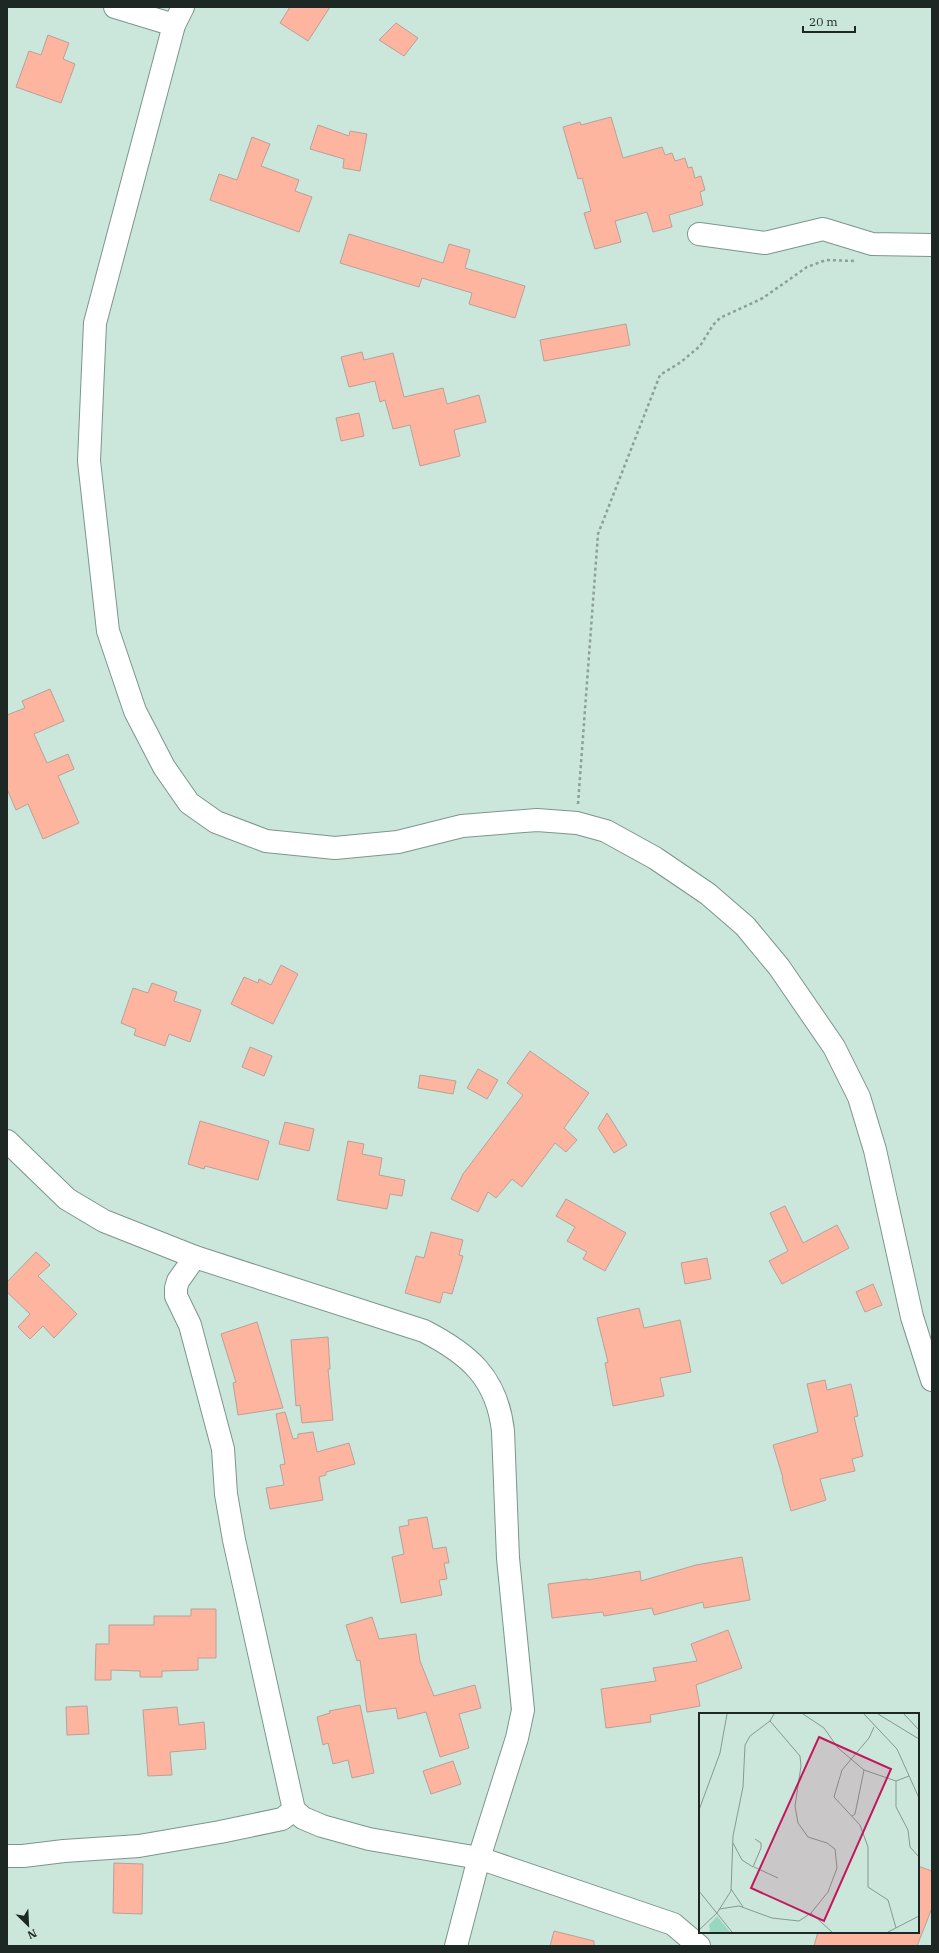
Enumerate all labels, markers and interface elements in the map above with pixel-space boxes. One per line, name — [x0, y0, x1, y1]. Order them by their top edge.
scale bar — [803, 8, 855, 34]
text: 20 m — [809, 14, 838, 29]
inset map — [699, 1713, 919, 1933]
north arrow — [8, 1905, 48, 1945]
text: N — [25, 1926, 39, 1942]

